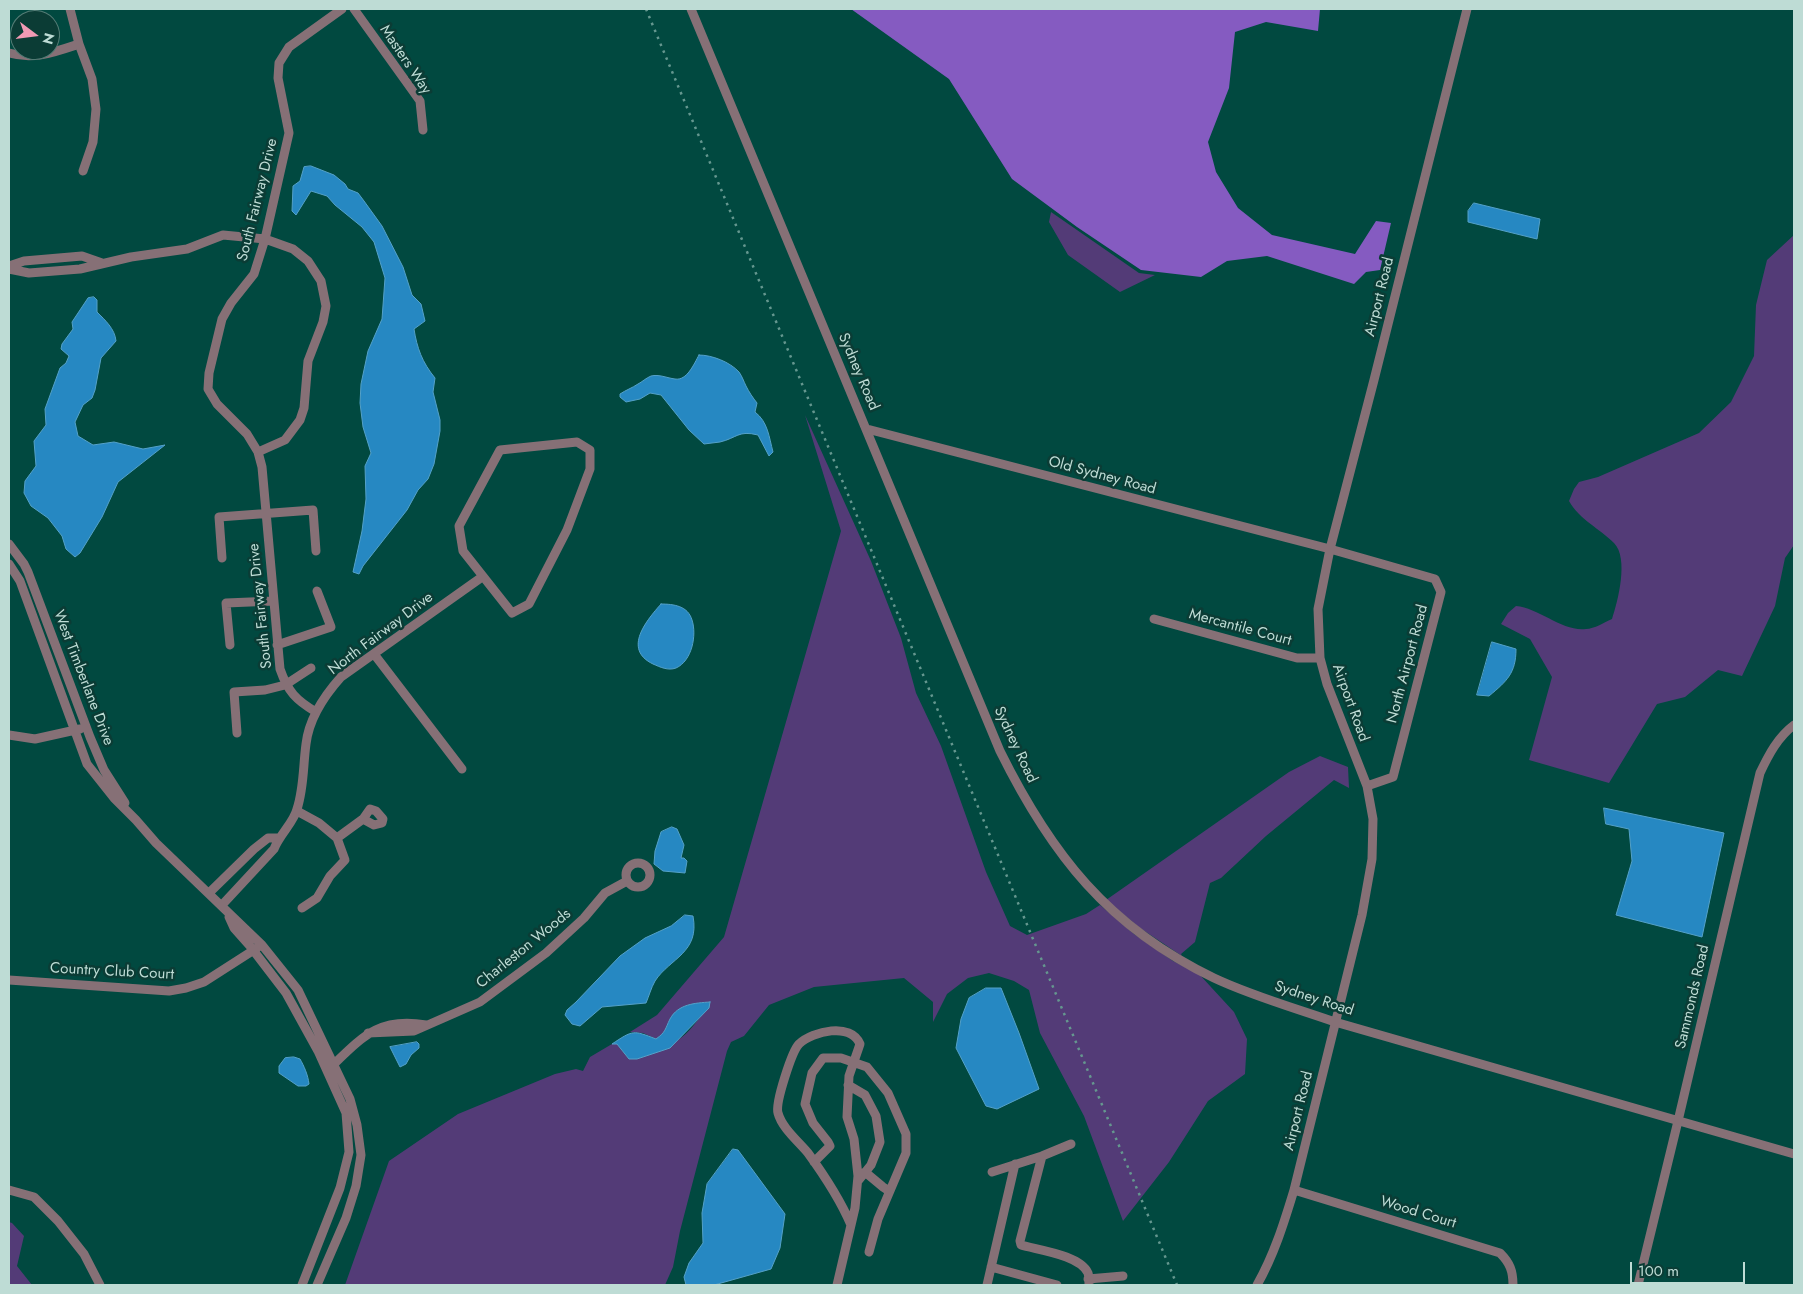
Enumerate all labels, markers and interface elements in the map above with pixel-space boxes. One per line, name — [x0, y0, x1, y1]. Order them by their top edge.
north arrow — [10, 10, 60, 60]
street label: Masters Way — [375, 22, 435, 98]
text: N — [37, 31, 60, 47]
street label: South Fairway Drive — [234, 137, 282, 263]
street label: Airport Road — [1361, 255, 1399, 339]
street label: Sydney Road — [834, 331, 882, 413]
street label: Old Sydney Road — [1046, 453, 1158, 499]
street label: South Fairway Drive — [245, 543, 277, 669]
street label: North Fairway Drive — [325, 589, 437, 679]
street label: North Airport Road — [1383, 603, 1433, 725]
street label: Mercantile Court — [1187, 606, 1293, 650]
street label: West Timberlane Drive — [49, 608, 117, 748]
street label: Airport Road — [1328, 662, 1372, 744]
street label: Sydney Road — [989, 704, 1041, 786]
street label: Charleston Woods — [473, 905, 575, 993]
street label: Sammonds Road — [1672, 943, 1714, 1051]
street label: Country Club Court — [49, 960, 175, 984]
street label: Sydney Road — [1272, 978, 1356, 1020]
street label: Airport Road — [1280, 1069, 1318, 1153]
street label: Wood Court — [1378, 1193, 1458, 1233]
scale bar — [1633, 1252, 1748, 1284]
text: 100 m — [1638, 1260, 1679, 1282]

